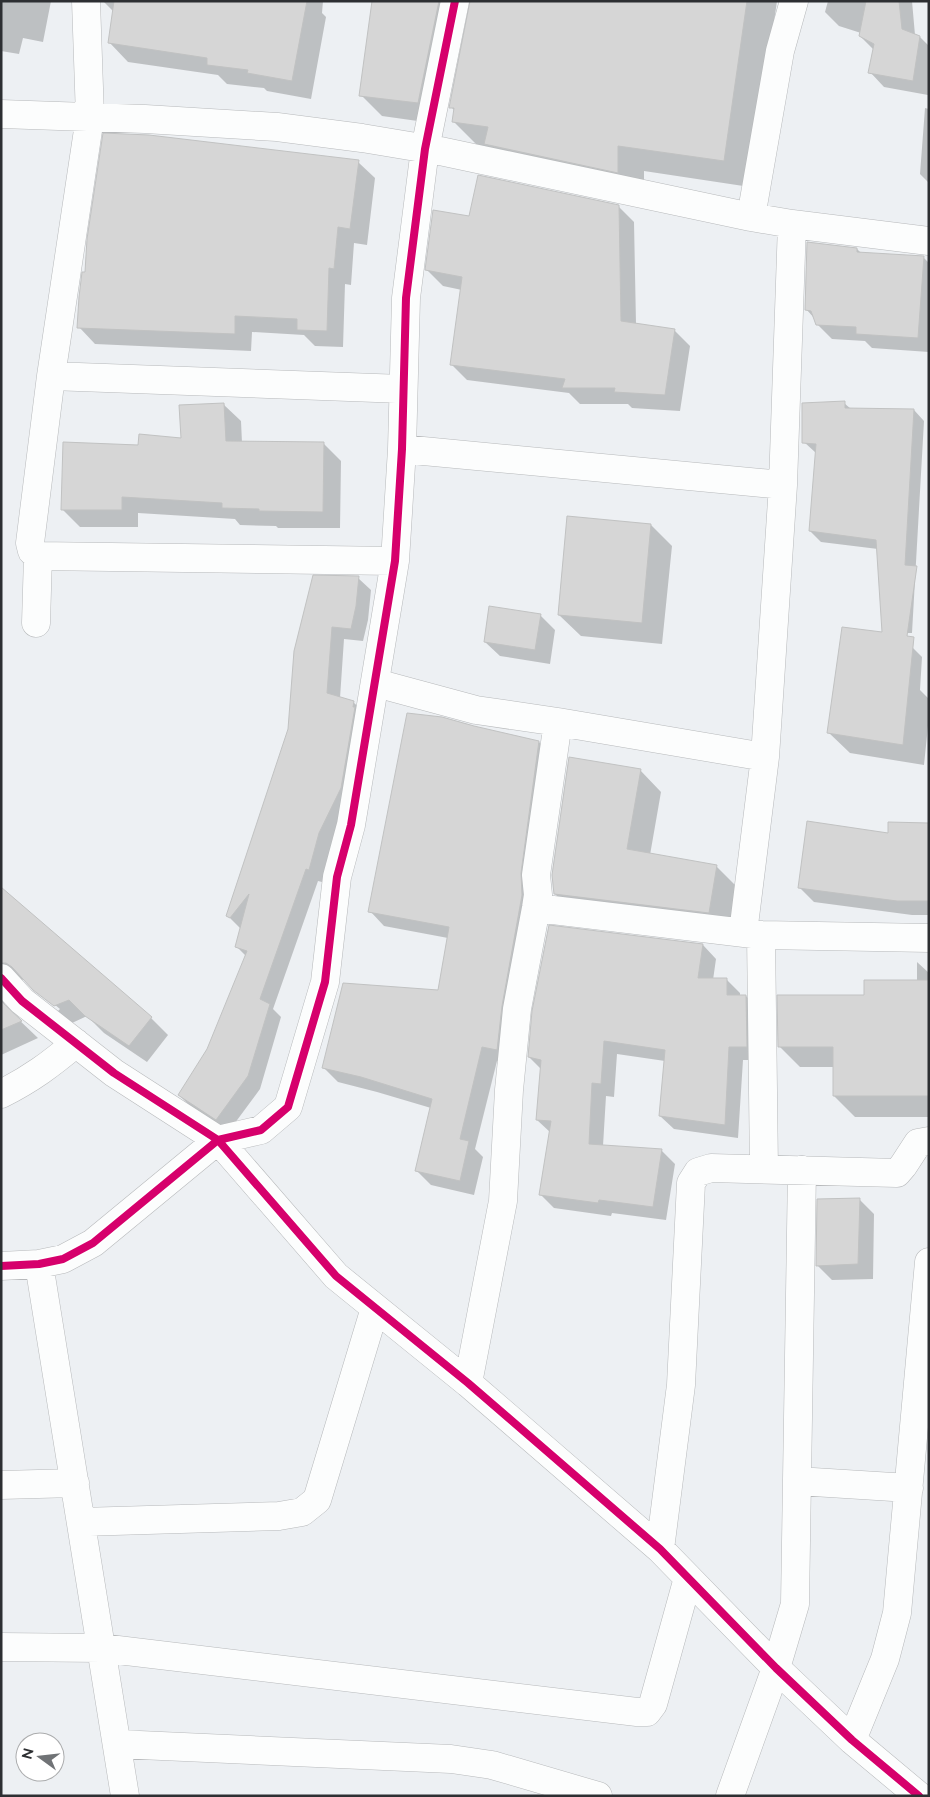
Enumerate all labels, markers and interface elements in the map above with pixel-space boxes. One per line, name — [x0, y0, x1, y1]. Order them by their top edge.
north arrow — [15, 1732, 65, 1782]
text: N — [18, 1746, 37, 1761]

